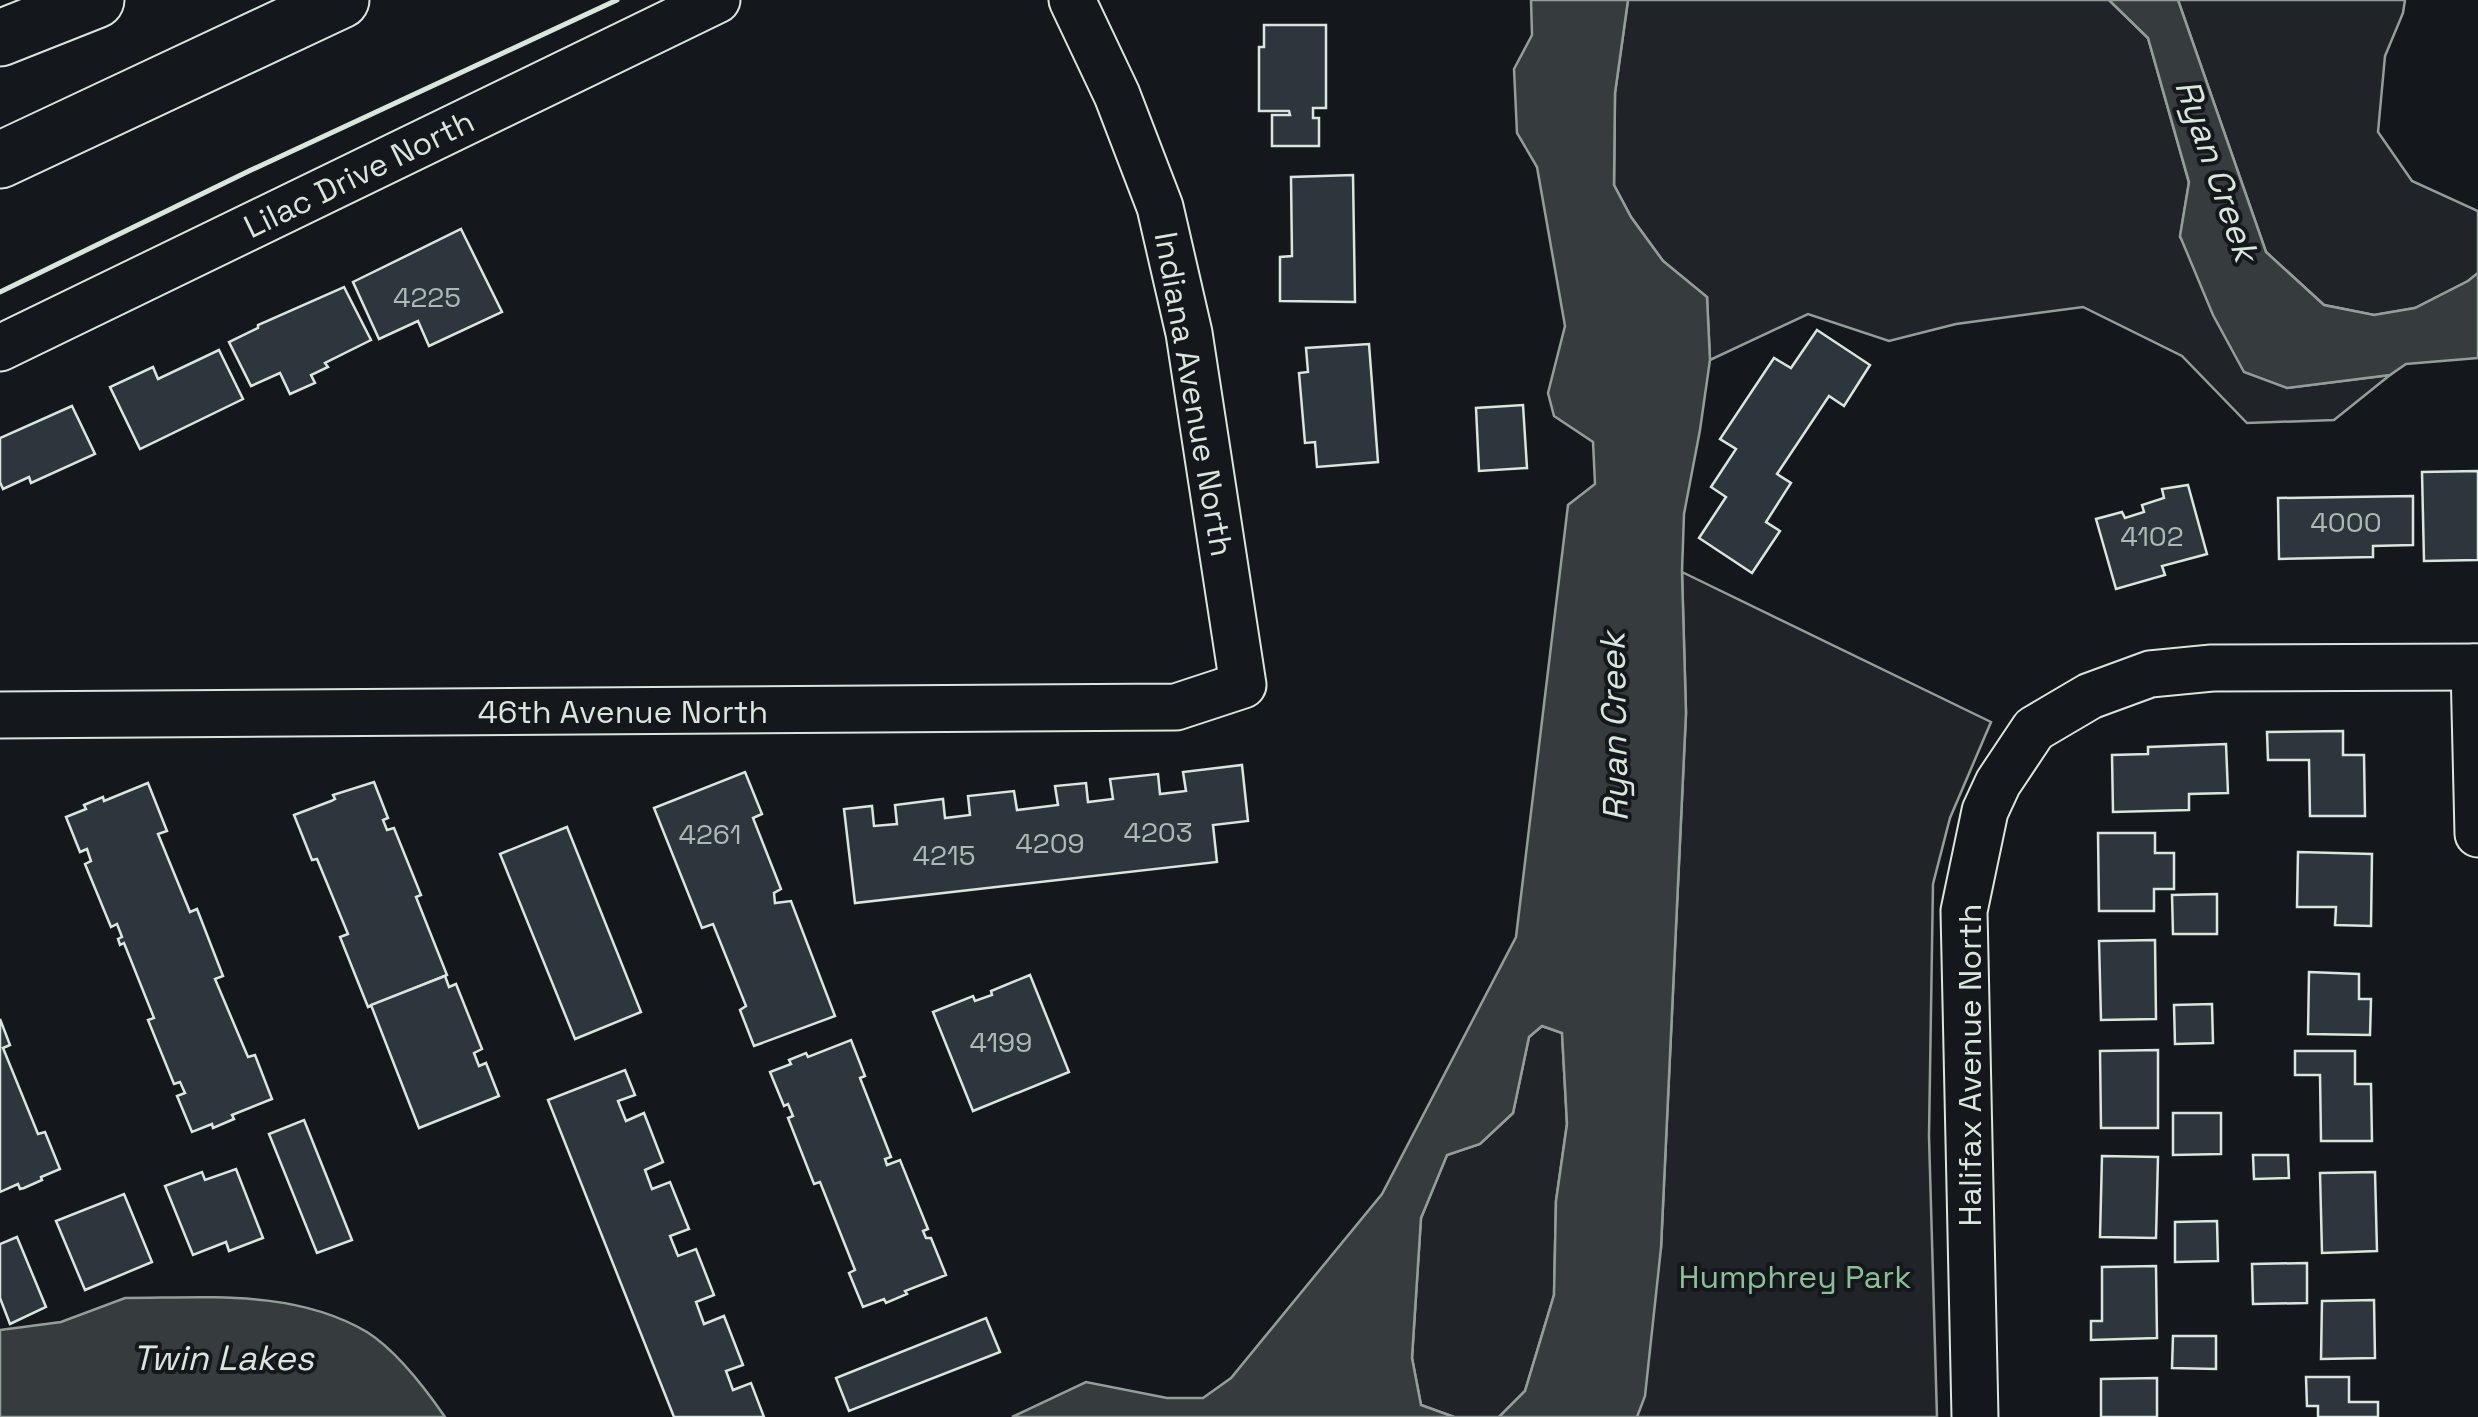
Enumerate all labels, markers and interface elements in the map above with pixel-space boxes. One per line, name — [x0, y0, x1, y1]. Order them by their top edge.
water label: Ryan Creek — [2165, 73, 2270, 271]
street label: Lilac Drive North — [238, 101, 480, 247]
street label: Indiana Avenue North — [1146, 229, 1242, 559]
house number: 4225 — [393, 279, 461, 315]
house number: 4000 — [2310, 504, 2382, 540]
house number: 4102 — [2120, 518, 2184, 554]
water label: Ryan Creek — [1590, 628, 1638, 822]
street label: 46th Avenue North — [478, 692, 768, 732]
house number: 4203 — [1123, 814, 1193, 850]
house number: 4261 — [678, 816, 742, 852]
house number: 4209 — [1015, 825, 1085, 861]
house number: 4215 — [913, 837, 975, 873]
street label: Halifax Avenue North — [1950, 904, 1990, 1226]
house number: 4199 — [970, 1024, 1032, 1060]
park label: Humphrey Park — [1678, 1257, 1912, 1297]
water label: Twin Lakes — [132, 1336, 315, 1380]

